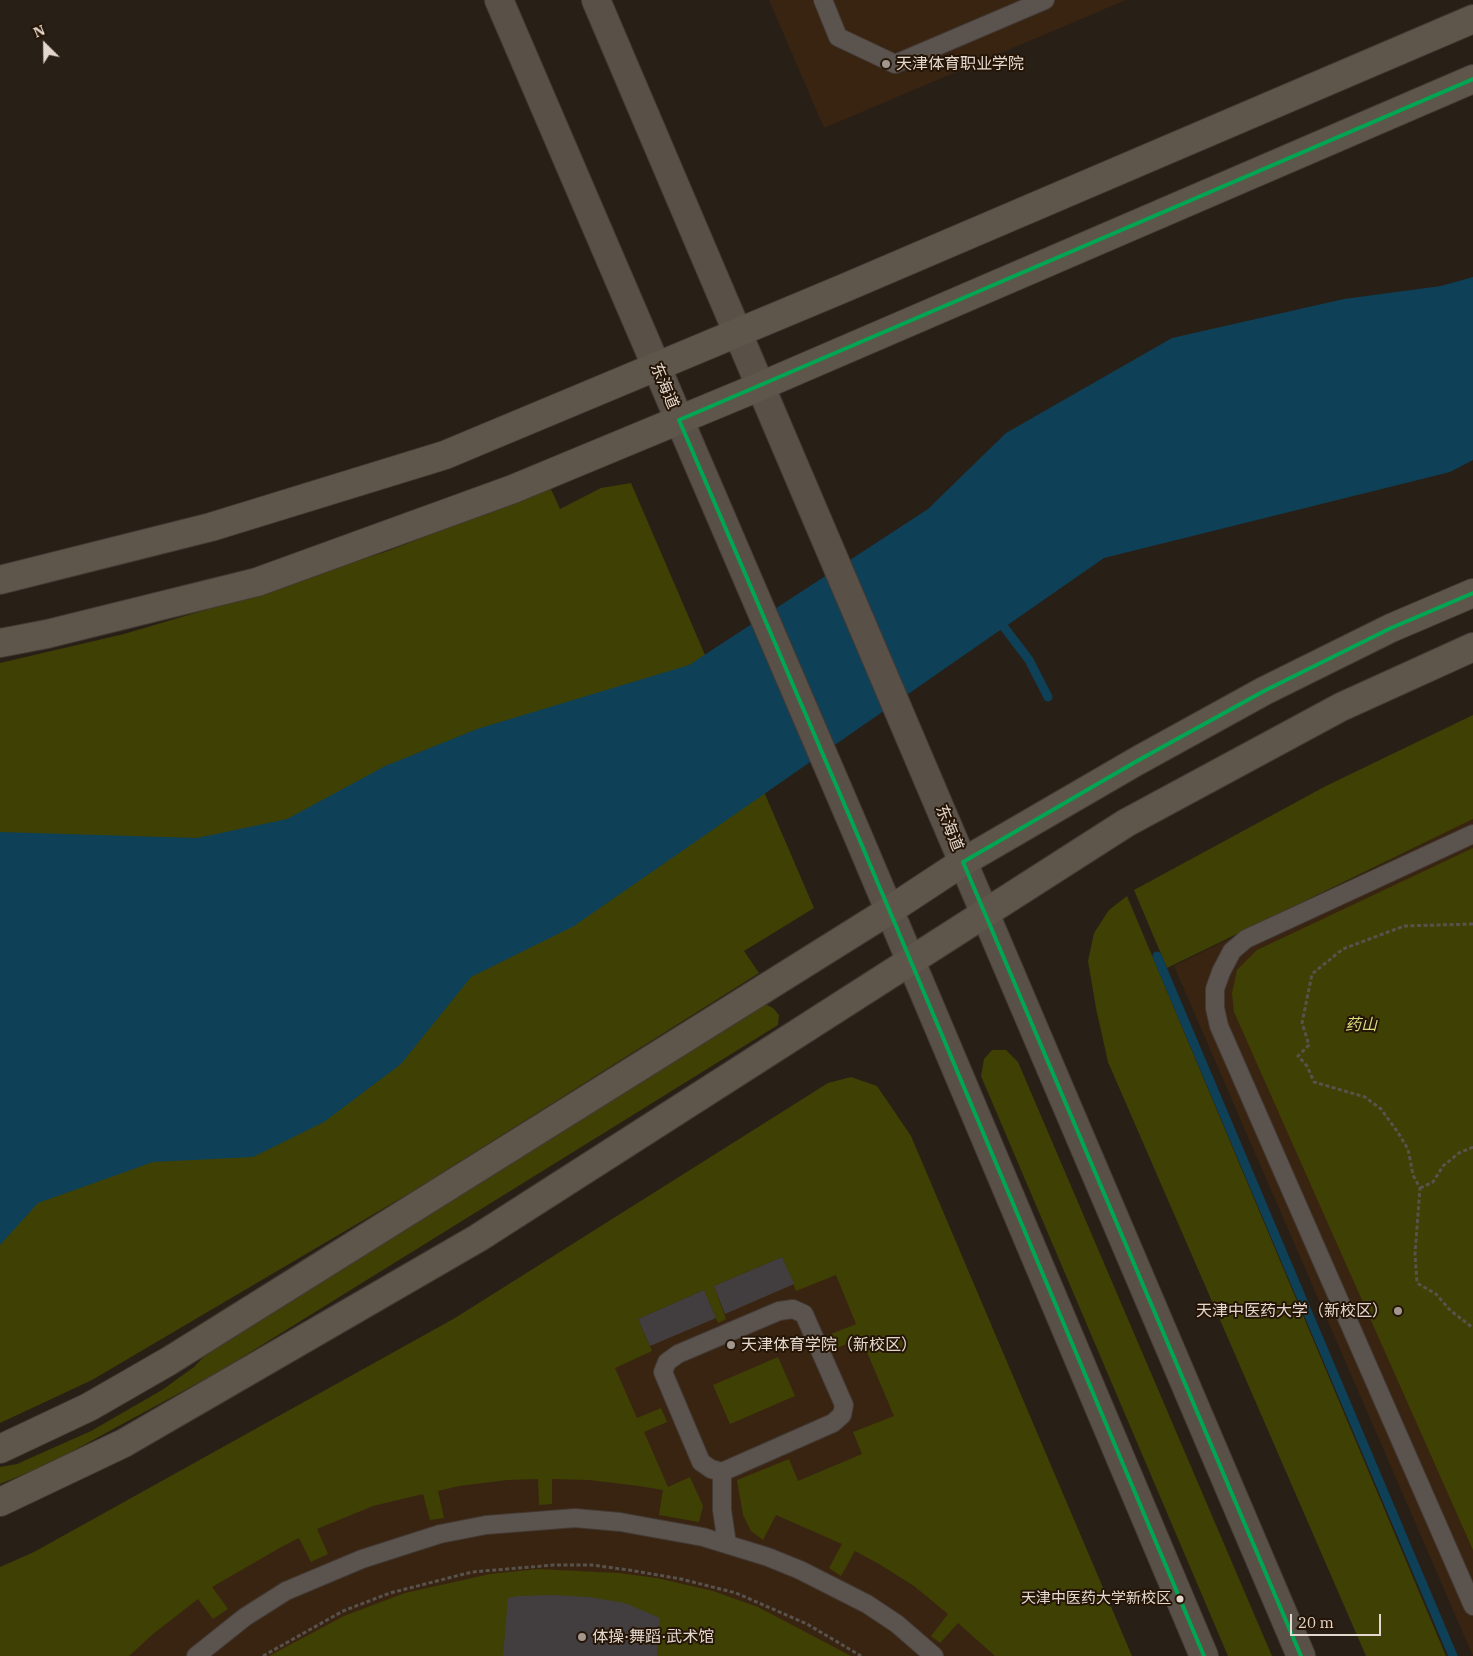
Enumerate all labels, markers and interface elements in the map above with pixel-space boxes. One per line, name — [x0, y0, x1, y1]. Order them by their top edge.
north arrow — [20, 20, 70, 70]
text: N — [31, 21, 48, 42]
place label: 天津体育职业学院 — [896, 54, 1024, 74]
marker: 天津体育职业学院 — [880, 58, 892, 70]
street label: 东海道 — [646, 360, 682, 412]
street label: 东海道 — [931, 802, 967, 854]
park label: 药山 — [1345, 1015, 1377, 1035]
place label: 天津中医药大学（新校区） — [1196, 1301, 1388, 1321]
marker: 天津中医药大学（新校区） — [1392, 1305, 1404, 1317]
place label: 天津体育学院（新校区） — [741, 1335, 917, 1355]
marker: 天津体育学院（新校区） — [725, 1339, 737, 1351]
place label: 天津中医药大学新校区 — [1021, 1590, 1171, 1608]
marker: 天津中医药大学新校区 — [1175, 1594, 1185, 1604]
scale bar — [1293, 1604, 1384, 1636]
text: 20 m — [1298, 1613, 1334, 1632]
place label: 体操·舞蹈·武术馆 — [592, 1627, 714, 1647]
marker: 体操·舞蹈·武术馆 — [576, 1631, 588, 1643]

